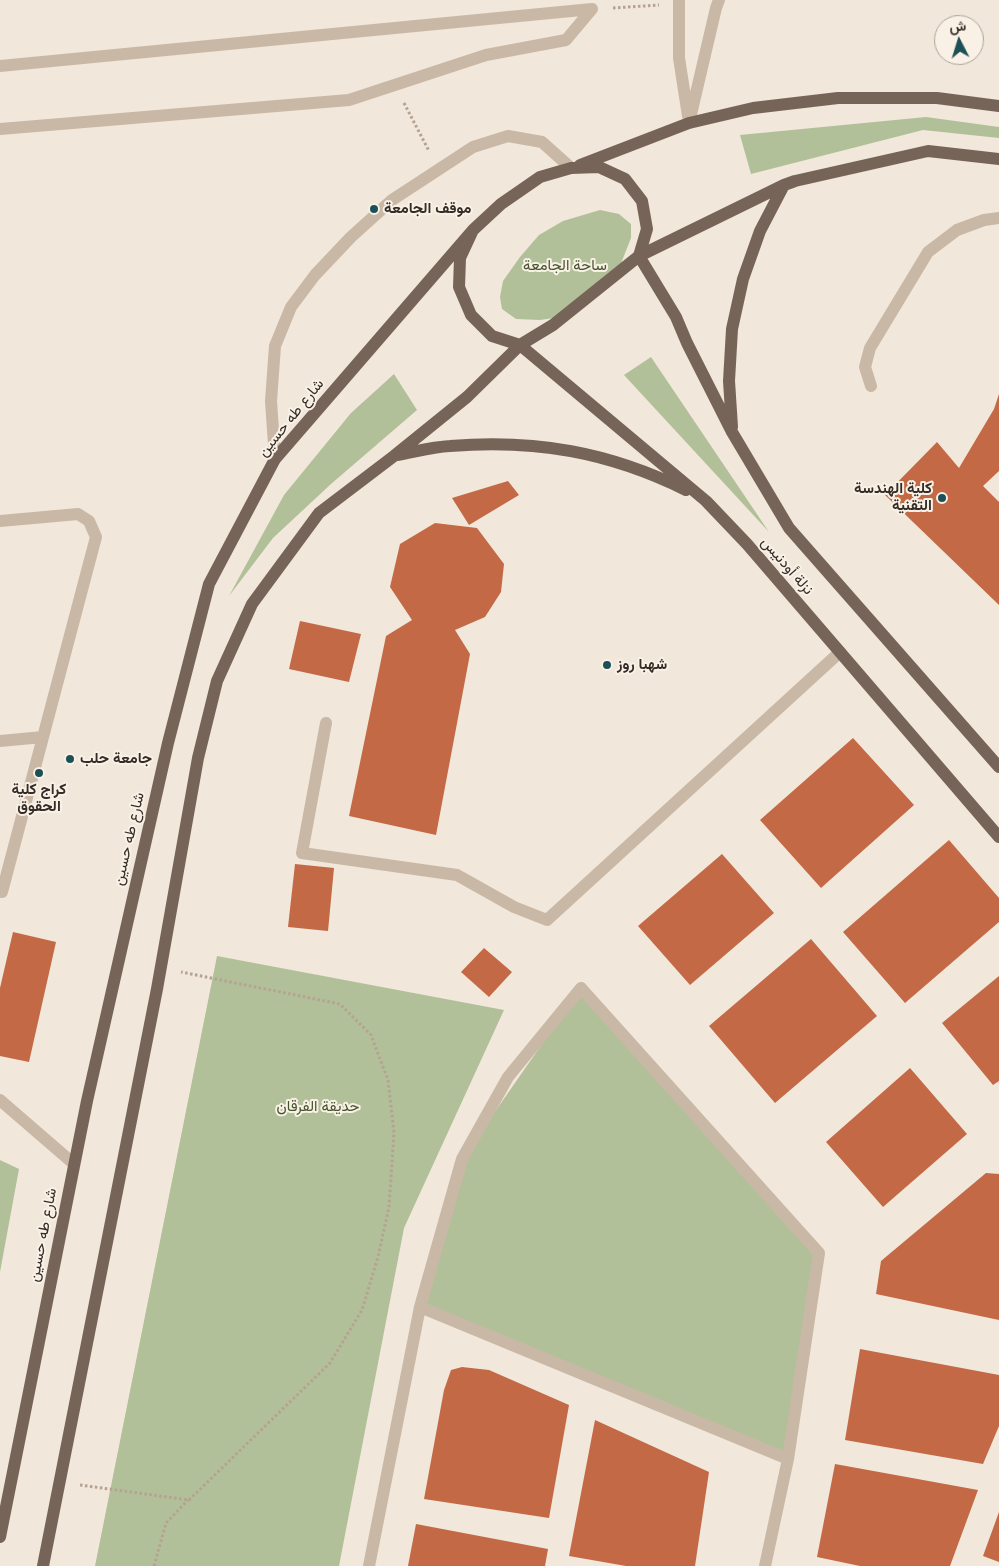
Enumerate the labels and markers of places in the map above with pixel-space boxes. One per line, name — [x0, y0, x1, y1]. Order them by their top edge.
place label: موقف الجامعة — [384, 200, 471, 218]
marker: موقف الجامعة — [368, 203, 380, 215]
place label: كلية الهندسة التقنية — [854, 480, 932, 515]
marker: كلية الهندسة التقنية — [936, 492, 948, 504]
place label: شهبا روز — [617, 656, 667, 674]
marker: شهبا روز — [601, 659, 613, 671]
place label: جامعة حلب — [80, 750, 152, 768]
marker: جامعة حلب — [64, 753, 76, 765]
marker: كراج كلية الحقوق — [33, 767, 45, 779]
place label: كراج كلية الحقوق — [12, 781, 66, 816]

